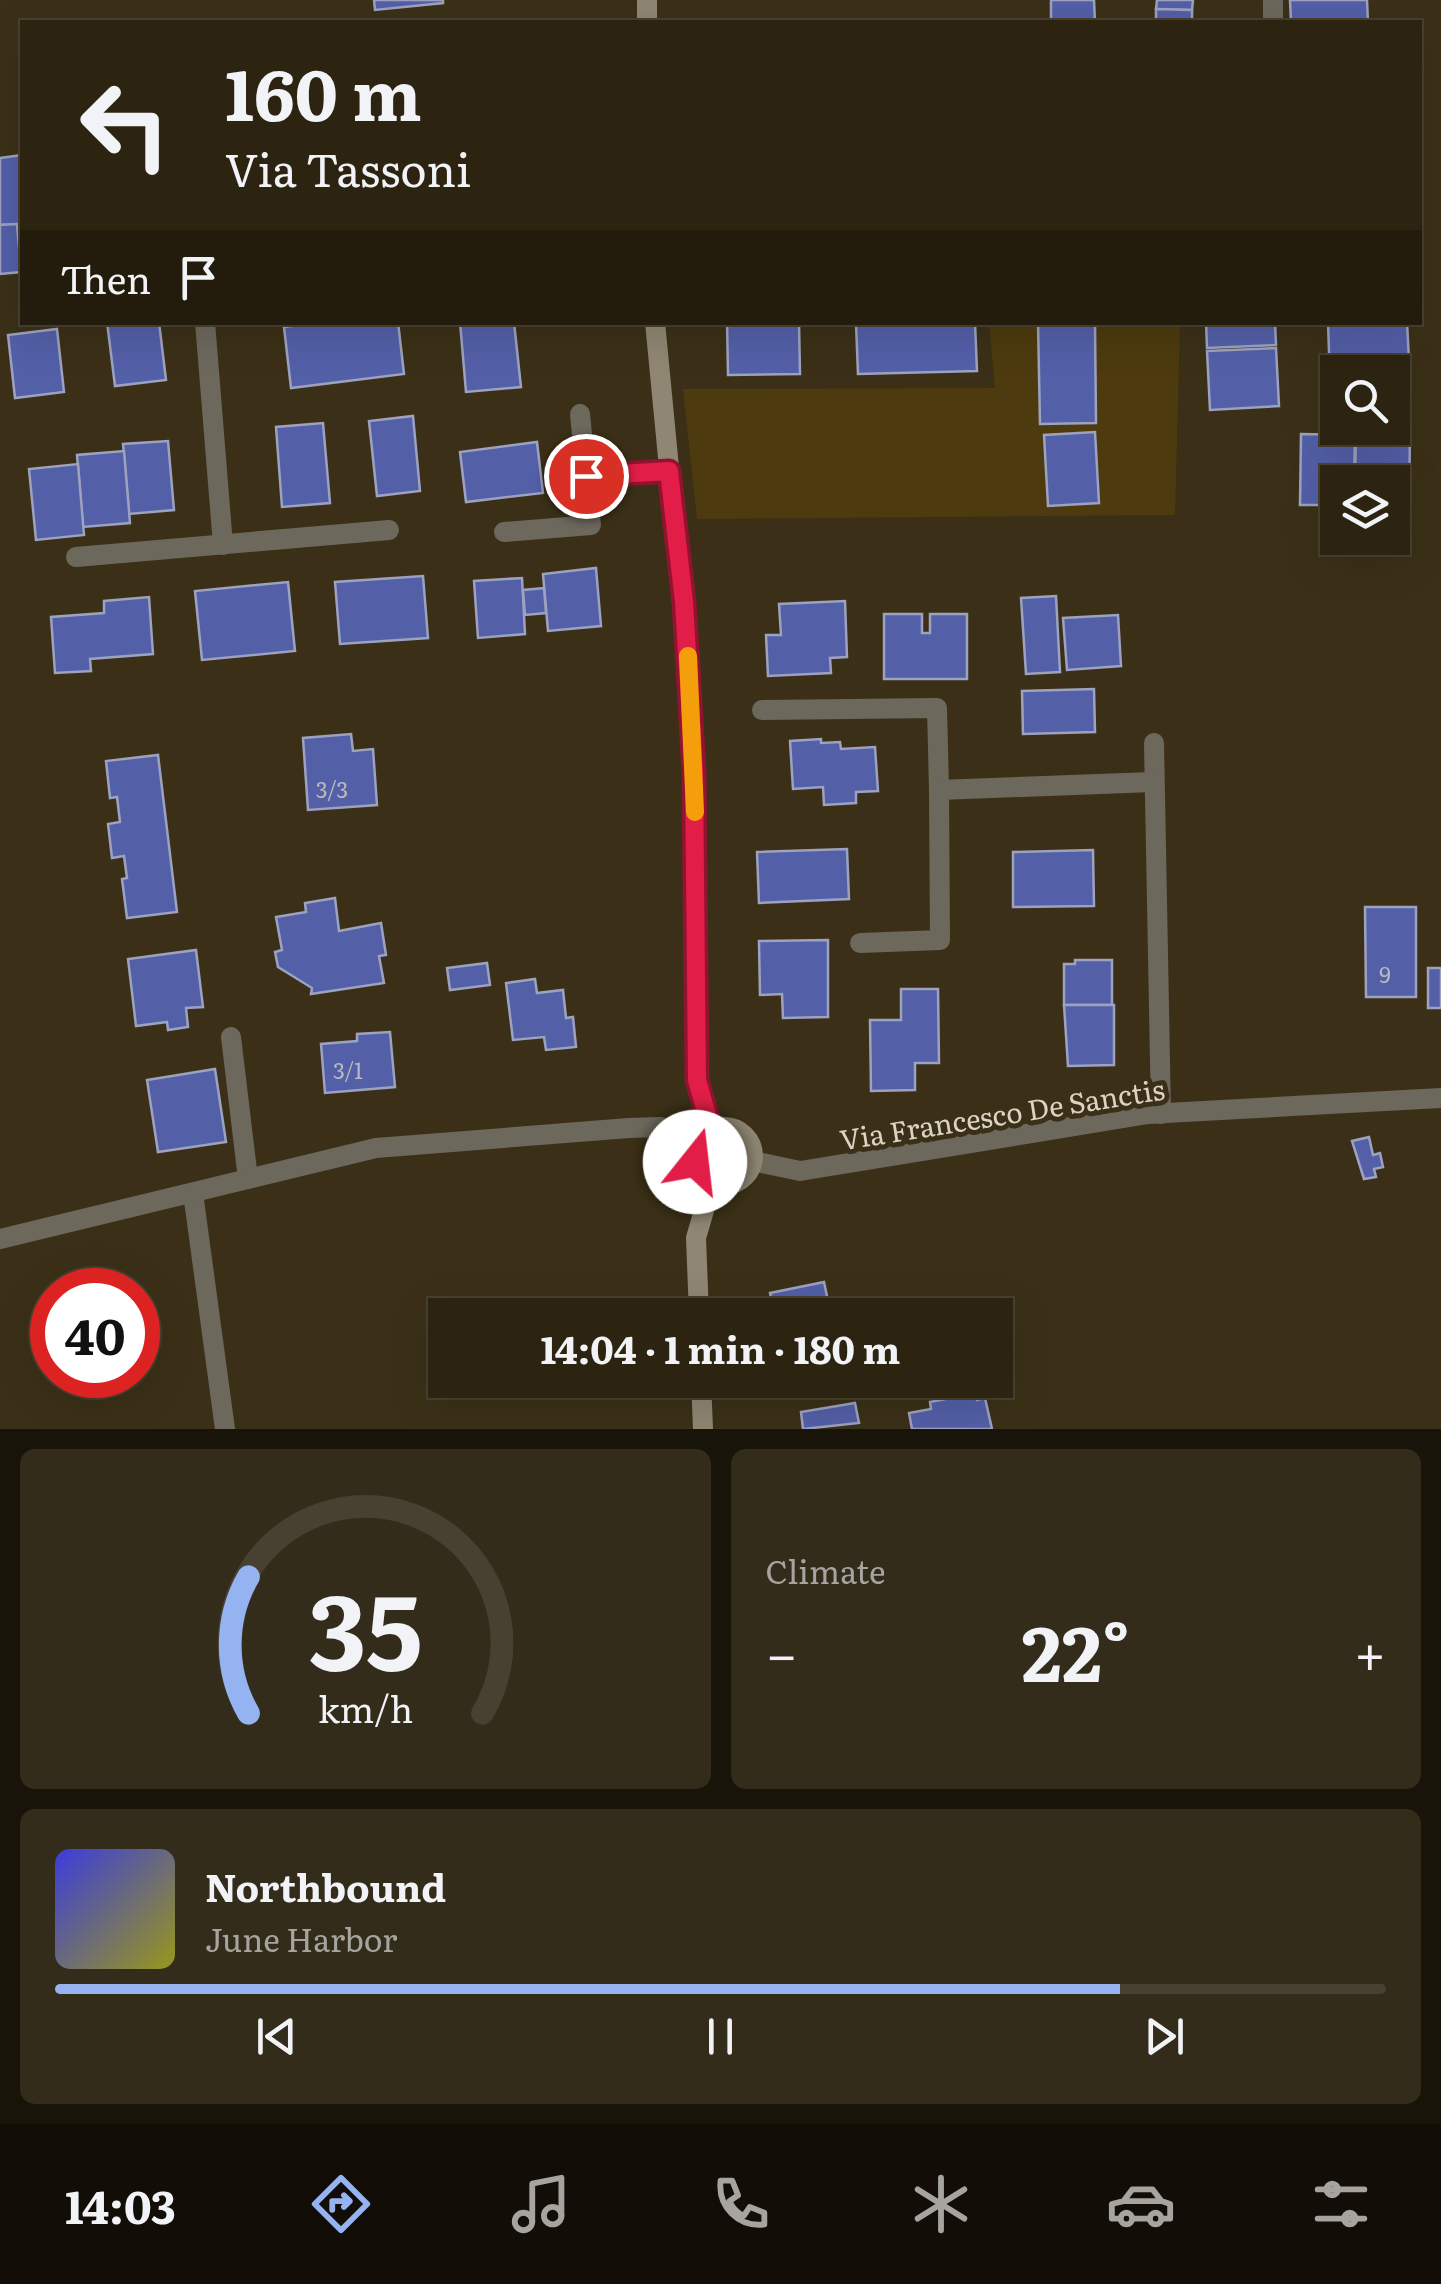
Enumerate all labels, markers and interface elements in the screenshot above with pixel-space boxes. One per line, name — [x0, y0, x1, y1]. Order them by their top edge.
text: 160 m — [225, 39, 422, 143]
icon: left — [60, 60, 190, 190]
text: Via Tassoni — [225, 134, 471, 201]
text: Then — [60, 249, 151, 306]
icon: arrive — [171, 250, 226, 305]
map controls — [1320, 355, 1410, 555]
button: search — [1320, 355, 1410, 445]
pin — [544, 434, 629, 519]
icon: arrive — [559, 449, 614, 504]
button: layers — [1320, 465, 1410, 555]
house number: 3/3 — [316, 772, 348, 805]
house number: 9 — [1379, 957, 1391, 990]
house number: 3/1 — [333, 1053, 363, 1086]
street label: Via Francesco De Sanctis — [837, 1067, 1167, 1159]
position arrow — [643, 1110, 747, 1214]
speed limit sign: 40 — [30, 1268, 160, 1398]
text: 14:04 · 1 min · 180 m — [541, 1319, 900, 1376]
text: Climate — [766, 1546, 886, 1594]
text: 35 — [308, 1549, 422, 1703]
text: 22° — [1022, 1594, 1130, 1705]
text: − — [766, 1610, 798, 1692]
text: + — [1354, 1610, 1386, 1692]
text: km/h — [318, 1681, 413, 1734]
text: Northbound — [205, 1857, 446, 1914]
text: June Harbor — [205, 1914, 397, 1962]
icon: previous — [249, 2009, 304, 2064]
icon: pause — [693, 2009, 748, 2064]
icon: next — [1137, 2009, 1192, 2064]
icon: directions — [306, 2169, 376, 2239]
icon: music — [506, 2169, 576, 2239]
icon: phone — [706, 2169, 776, 2239]
icon: climate — [906, 2169, 976, 2239]
icon: car — [1106, 2169, 1176, 2239]
icon: filters — [1306, 2169, 1376, 2239]
text: 14:03 — [65, 2171, 176, 2238]

